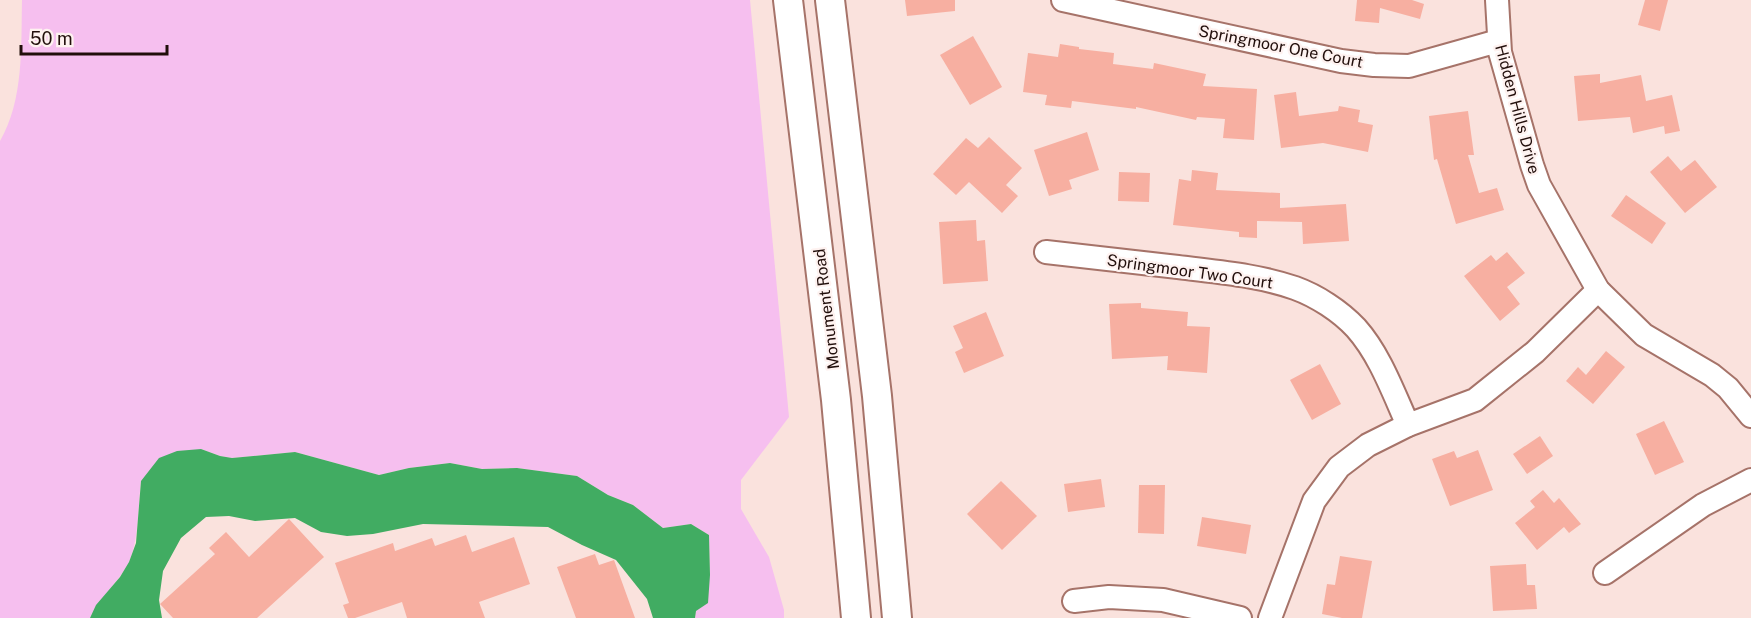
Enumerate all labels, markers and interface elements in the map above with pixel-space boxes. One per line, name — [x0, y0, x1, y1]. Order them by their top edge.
scale bar — [21, 18, 166, 56]
street label: Springmoor One Court — [1197, 21, 1365, 72]
text: 50 m — [30, 28, 73, 49]
street label: Hidden Hills Drive — [1491, 42, 1544, 176]
street label: Monument Road — [810, 247, 843, 370]
street label: Springmoor Two Court — [1106, 250, 1274, 293]

